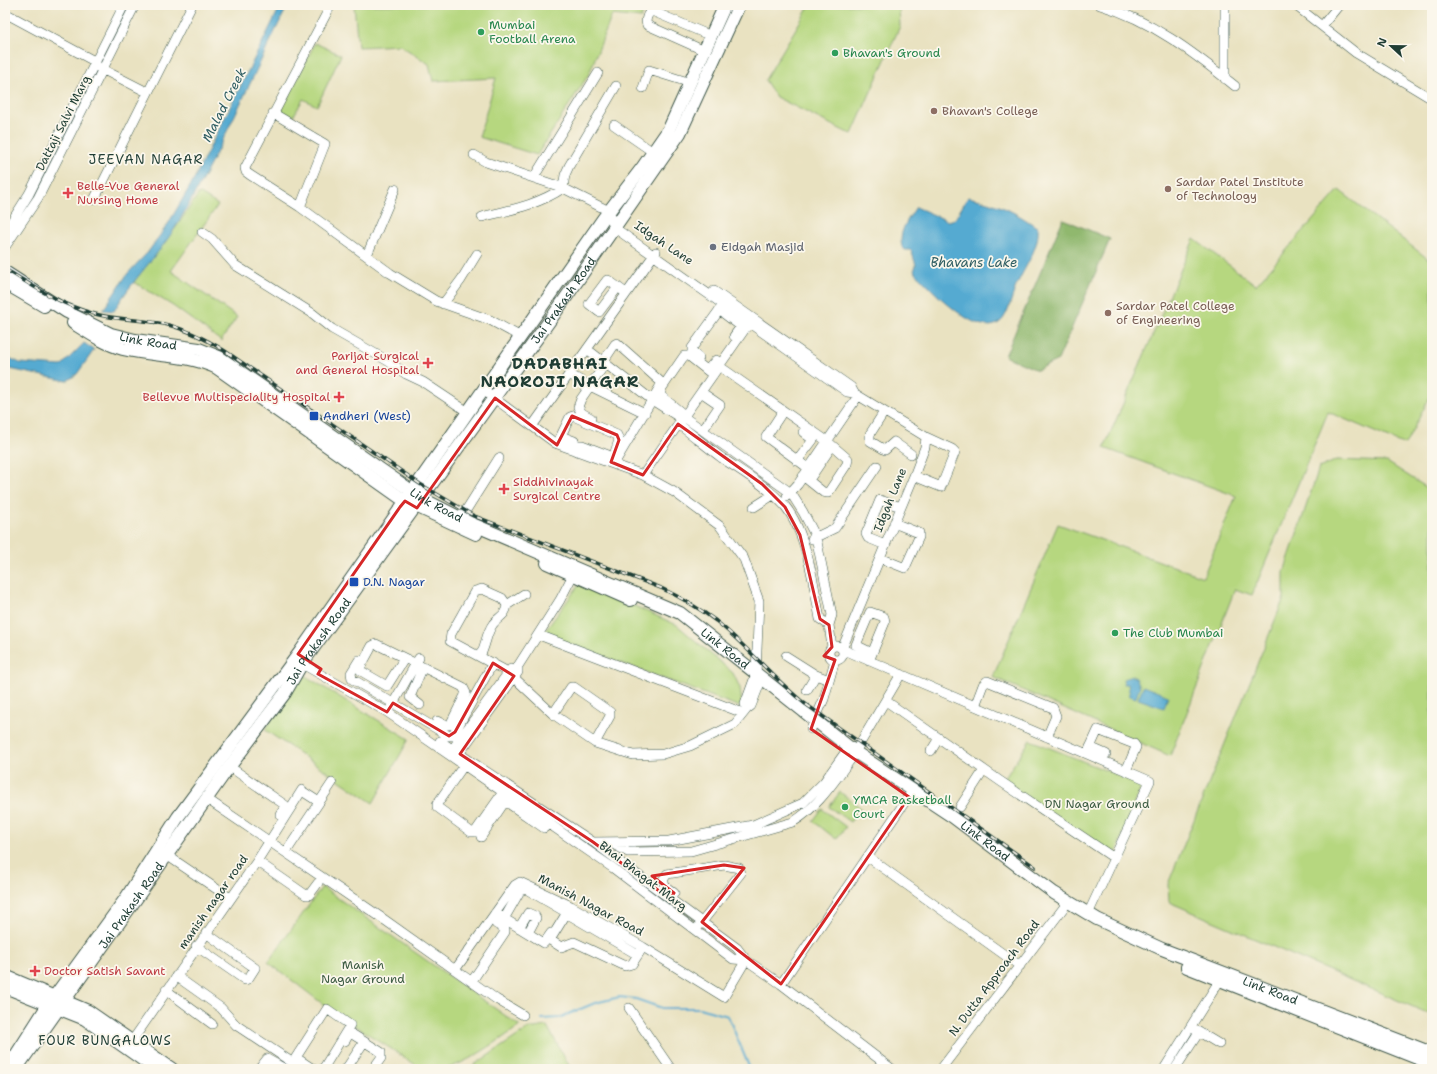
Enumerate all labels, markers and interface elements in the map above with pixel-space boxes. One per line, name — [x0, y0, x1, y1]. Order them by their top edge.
place label: Mumbai Football Arena — [489, 17, 576, 47]
north arrow — [1371, 26, 1411, 66]
marker: Mumbai Football Arena — [476, 27, 486, 37]
text: N — [1374, 35, 1391, 49]
place label: Bhavan's Ground — [843, 45, 941, 61]
marker: Bhavan's Ground — [830, 48, 840, 58]
water label: Malad Creek — [198, 65, 250, 145]
street label: Dattaji Salvi Marg — [32, 72, 94, 174]
place label: Bhavan's College — [942, 103, 1038, 119]
marker: Bhavan's College — [929, 106, 939, 116]
district label: JEEVAN NAGAR — [89, 151, 203, 168]
place label: Sardar Patel Institute of Technology — [1176, 174, 1304, 204]
place label: Belle-Vue General Nursing Home — [77, 178, 180, 208]
marker: Sardar Patel Institute of Technology — [1163, 184, 1173, 194]
marker: Belle-Vue General Nursing Home — [62, 187, 74, 199]
street label: Idgah Lane — [631, 217, 697, 269]
place label: Eidgah Masjid — [721, 239, 805, 255]
marker: Eidgah Masjid — [708, 242, 718, 252]
street label: Jai Prakash Road — [528, 253, 600, 347]
water label: Bhavans Lake — [931, 254, 1017, 271]
place label: Sardar Patel College of Engineering — [1116, 298, 1235, 328]
marker: Sardar Patel College of Engineering — [1103, 308, 1113, 318]
street label: Link Road — [118, 328, 178, 354]
place label: Parijat Surgical and General Hospital — [295, 348, 419, 378]
district label: DADABHAI NAOROJI NAGAR — [480, 353, 640, 392]
marker: Parijat Surgical and General Hospital — [422, 357, 434, 369]
place label: Bellevue Multispeciality Hospital — [143, 389, 330, 405]
marker: Bellevue Multispeciality Hospital — [333, 391, 345, 403]
place label: Andheri (West) — [323, 408, 411, 424]
marker: Andheri (West) — [308, 410, 320, 422]
street label: Idgah Lane — [870, 465, 910, 535]
place label: Siddhivinayak Surgical Centre — [513, 474, 601, 504]
marker: Siddhivinayak Surgical Centre — [498, 483, 510, 495]
street label: Link Road — [407, 484, 466, 526]
place label: D.N. Nagar — [363, 574, 425, 590]
marker: D.N. Nagar — [348, 576, 360, 588]
street label: Jai Prakash Road — [283, 595, 355, 688]
street label: Link Road — [697, 624, 753, 673]
place label: The Club Mumbai — [1123, 625, 1223, 641]
marker: The Club Mumbai — [1110, 628, 1120, 638]
place label: YMCA Basketball Court — [853, 792, 952, 822]
park label: DN Nagar Ground — [1044, 796, 1150, 812]
marker: YMCA Basketball Court — [840, 802, 850, 812]
street label: Link Road — [957, 817, 1013, 865]
street label: Bhai Bhagat Marg — [596, 838, 690, 914]
street label: manish nagar road — [174, 851, 252, 952]
street label: Jai Prakash Road — [95, 859, 168, 952]
street label: Manish Nagar Road — [535, 870, 647, 940]
street label: N. Dutta Approach Road — [945, 916, 1043, 1039]
park label: Manish Nagar Ground — [321, 957, 405, 987]
place label: Doctor Satish Savant — [44, 963, 166, 979]
marker: Doctor Satish Savant — [29, 965, 41, 977]
street label: Link Road — [1240, 973, 1301, 1009]
district label: FOUR BUNGALOWS — [38, 1032, 172, 1049]

